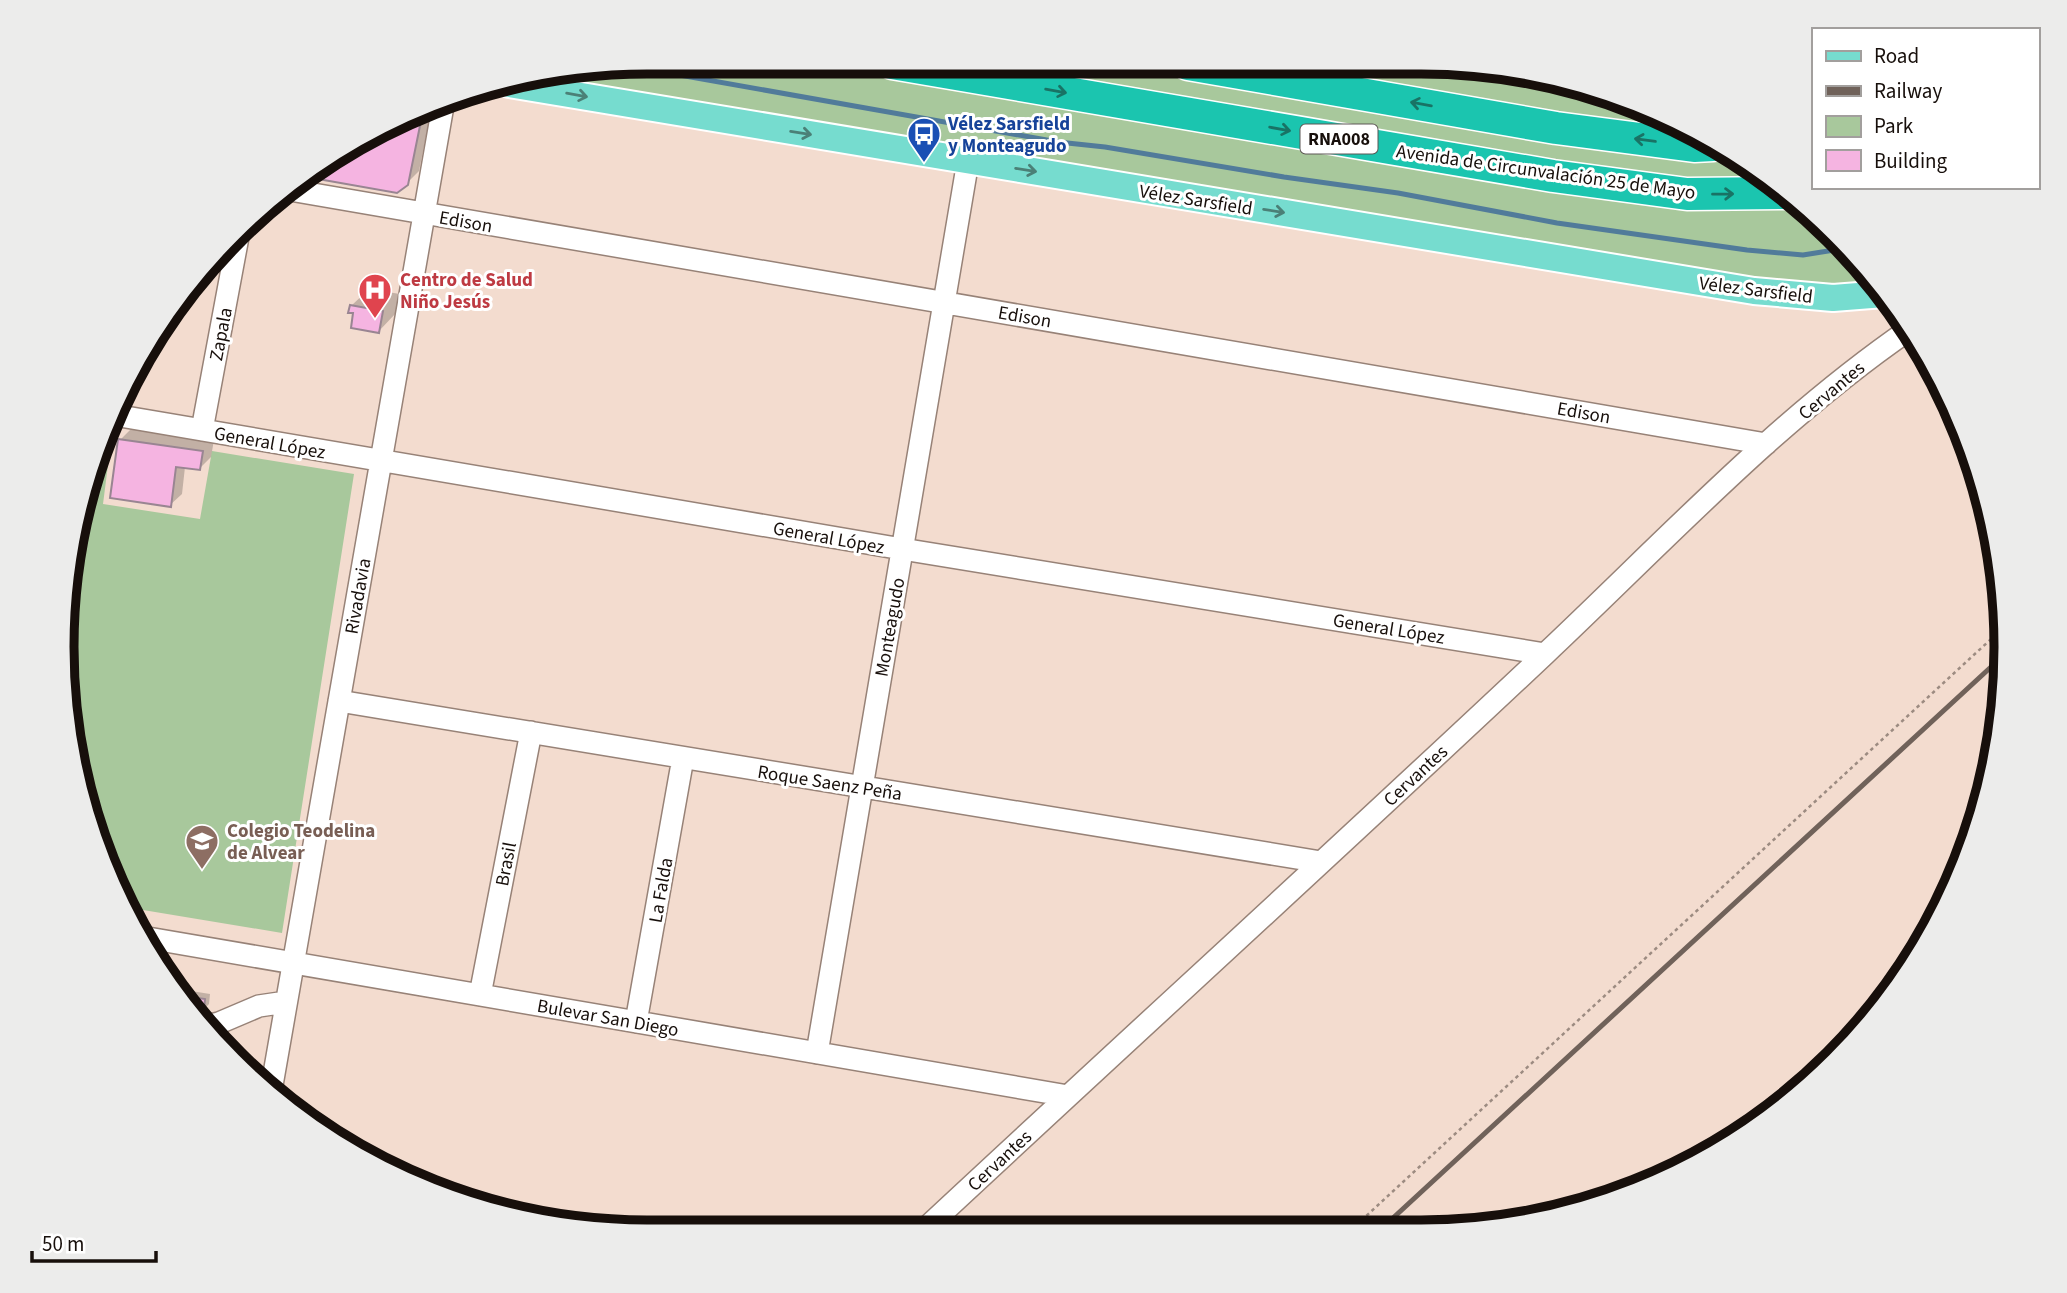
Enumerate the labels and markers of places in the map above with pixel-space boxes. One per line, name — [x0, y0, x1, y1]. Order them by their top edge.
place label: Vélez Sarsfield y Monteagudo — [947, 111, 1070, 160]
bus stop icon: Vélez Sarsfield y Monteagudo — [905, 115, 943, 164]
place label: Centro de Salud Niño Jesús — [400, 267, 533, 316]
hospital icon: Centro de Salud Niño Jesús — [356, 271, 394, 320]
place label: Colegio Teodelina de Alvear — [227, 818, 375, 867]
school or university icon: Colegio Teodelina de Alvear — [183, 822, 221, 871]

